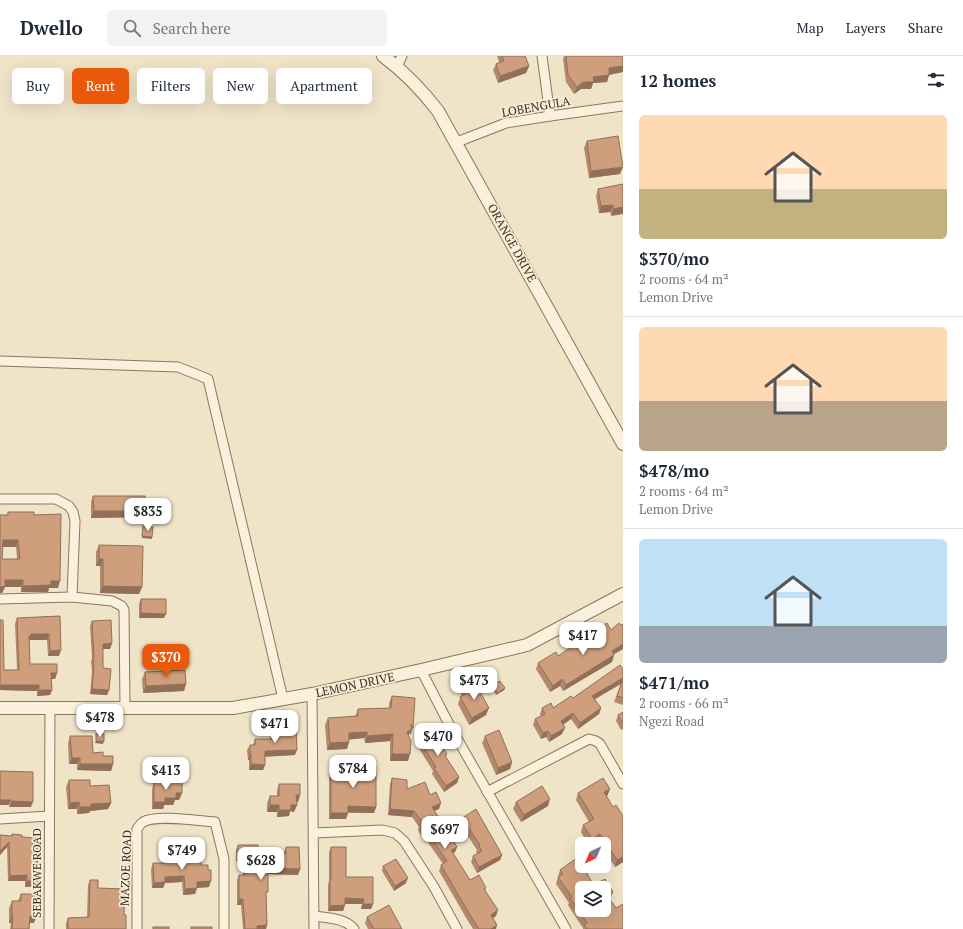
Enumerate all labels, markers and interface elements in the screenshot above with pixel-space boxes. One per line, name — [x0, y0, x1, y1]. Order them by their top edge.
search box — [107, 10, 387, 46]
text: Dwello — [20, 15, 83, 40]
icon: search — [121, 17, 143, 39]
text: Search here — [153, 18, 231, 38]
text: Map — [797, 18, 824, 37]
text: Layers — [846, 18, 886, 37]
text: Share — [908, 18, 943, 37]
chip: Buy — [12, 68, 64, 104]
chip: Rent — [72, 68, 129, 104]
chip: Filters — [137, 68, 205, 104]
chip: New — [213, 68, 268, 104]
chip: Apartment — [276, 68, 372, 104]
text: 12 homes — [639, 69, 716, 92]
icon: filters — [925, 69, 947, 91]
street label: LOBENGULA — [500, 93, 572, 120]
icon: home — [757, 141, 829, 213]
street label: ORANGE DRIVE — [485, 201, 540, 285]
text: $370/mo — [639, 247, 709, 270]
text: 2 rooms · 64 m² — [639, 270, 729, 288]
text: Lemon Drive — [639, 288, 713, 306]
icon: home — [757, 353, 829, 425]
text: $478/mo — [639, 459, 709, 482]
text: 2 rooms · 64 m² — [639, 482, 729, 500]
pin: $835 — [124, 498, 172, 532]
text: Lemon Drive — [639, 500, 713, 518]
text: $835 — [133, 502, 163, 520]
icon: home — [757, 565, 829, 637]
pin: $417 — [559, 622, 607, 656]
text: $417 — [568, 626, 598, 644]
pin: $370 — [142, 644, 190, 678]
text: $370 — [151, 648, 181, 666]
pin: $473 — [450, 667, 498, 701]
street label: LEMON DRIVE — [314, 669, 396, 700]
text: $473 — [459, 671, 489, 689]
text: $471/mo — [639, 671, 709, 694]
text: 2 rooms · 66 m² — [639, 694, 729, 712]
pin: $478 — [76, 704, 124, 738]
text: $478 — [85, 708, 115, 726]
pin: $471 — [251, 710, 299, 744]
text: Ngezi Road — [639, 712, 704, 730]
text: $471 — [260, 714, 290, 732]
pin: $470 — [414, 723, 462, 757]
text: $470 — [423, 727, 453, 745]
pin: $784 — [329, 755, 377, 789]
pin: $413 — [142, 757, 190, 791]
text: $784 — [338, 759, 368, 777]
text: $413 — [151, 761, 181, 779]
pin: $697 — [421, 816, 469, 850]
text: $697 — [430, 820, 460, 838]
street label: SEBAKWE ROAD — [29, 828, 44, 918]
street label: MAZOE ROAD — [117, 830, 134, 906]
pin: $749 — [158, 837, 206, 871]
north arrow — [575, 837, 611, 873]
map controls — [575, 837, 611, 917]
text: $749 — [167, 841, 197, 859]
pin: $628 — [237, 847, 285, 881]
text: $628 — [246, 851, 276, 869]
button: layers — [575, 881, 611, 917]

